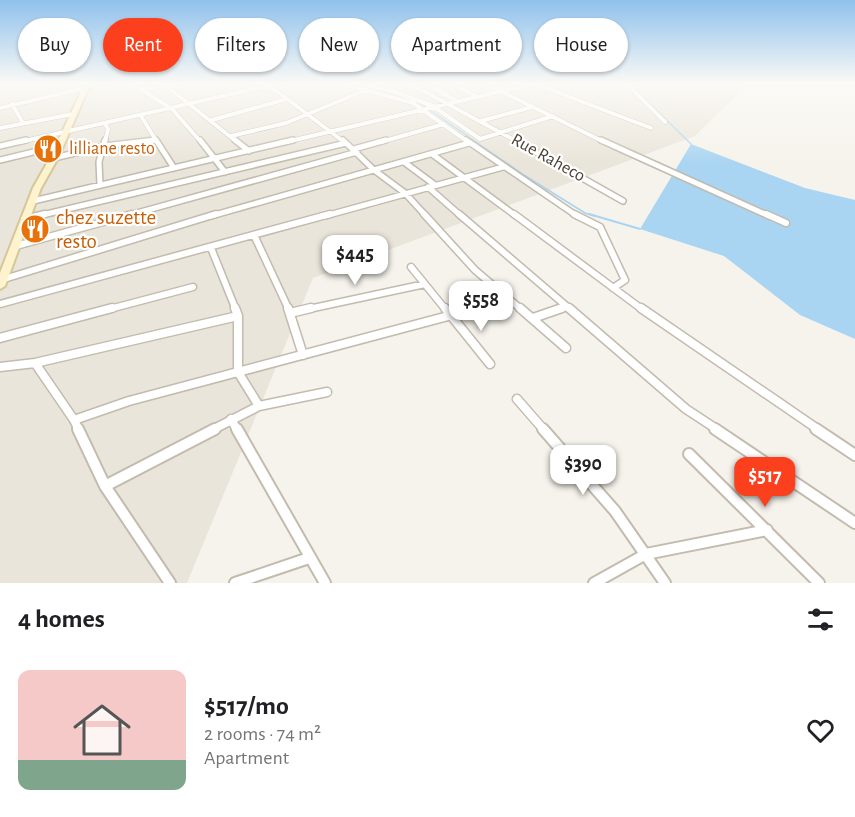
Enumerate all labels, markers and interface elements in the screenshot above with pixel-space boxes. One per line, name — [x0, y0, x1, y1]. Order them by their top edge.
chip: Buy — [18, 18, 91, 72]
chip: Rent — [103, 18, 183, 72]
chip: Filters — [195, 18, 287, 72]
chip: New — [299, 18, 379, 72]
chip: Apartment — [391, 18, 522, 72]
chip: House — [534, 18, 628, 72]
street label: Rue Raheco — [508, 130, 588, 186]
restaurant icon: lilliane resto — [32, 133, 64, 165]
place label: lilliane resto — [69, 140, 155, 158]
place label: chez suzette resto — [56, 207, 156, 252]
restaurant icon: chez suzette resto — [19, 213, 51, 245]
pin: $445 — [319, 235, 391, 286]
text: $445 — [336, 244, 374, 264]
pin: $558 — [445, 281, 517, 332]
text: $558 — [463, 290, 499, 310]
pin: $390 — [547, 445, 619, 496]
text: $390 — [564, 454, 602, 474]
pin: $517 — [729, 457, 801, 508]
text: $517 — [748, 466, 782, 486]
icon: filters — [804, 603, 837, 636]
text: 4 homes — [18, 606, 105, 632]
text: $517/mo — [204, 693, 289, 719]
icon: home — [66, 694, 138, 766]
icon: heart — [804, 714, 837, 747]
text: 2 rooms · 74 m² — [204, 724, 321, 744]
text: Apartment — [204, 748, 289, 768]

